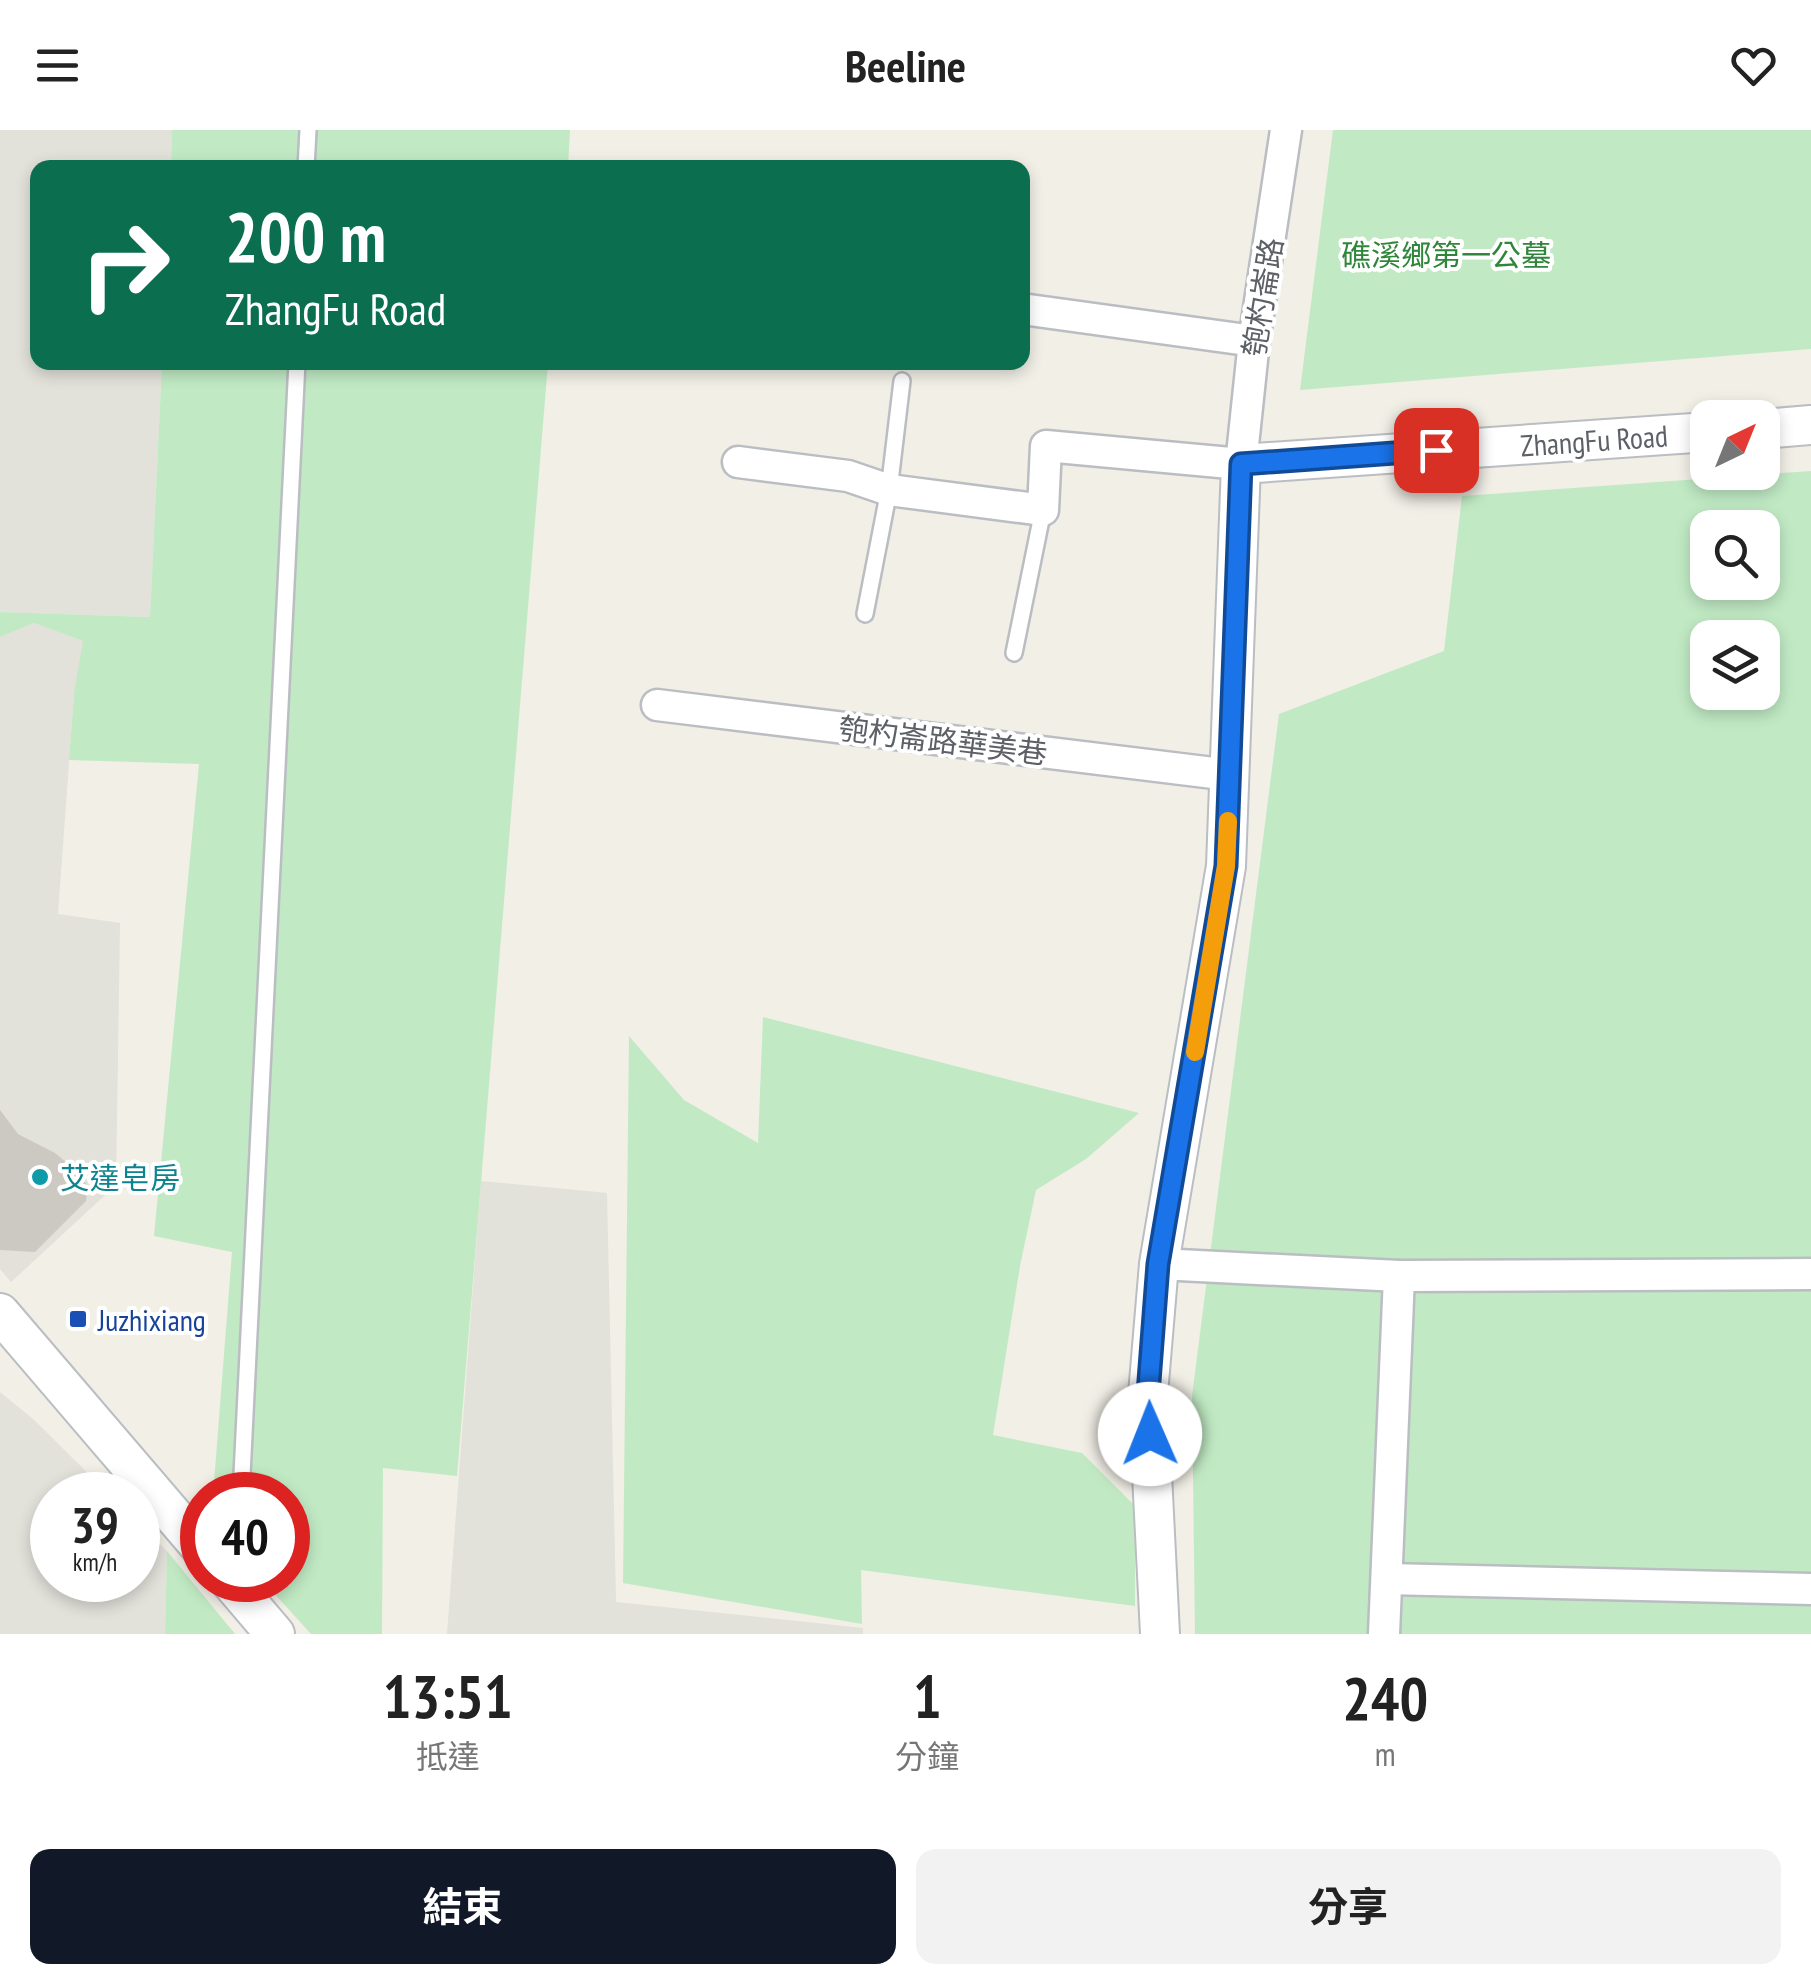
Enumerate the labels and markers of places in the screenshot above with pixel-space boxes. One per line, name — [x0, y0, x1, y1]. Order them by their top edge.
pin — [1394, 408, 1479, 493]
place label: 艾達皂房 — [60, 1158, 180, 1197]
marker: 艾達皂房 — [29, 1166, 51, 1188]
place label: Juzhixiang — [97, 1300, 206, 1339]
marker: Juzhixiang — [67, 1308, 89, 1330]

